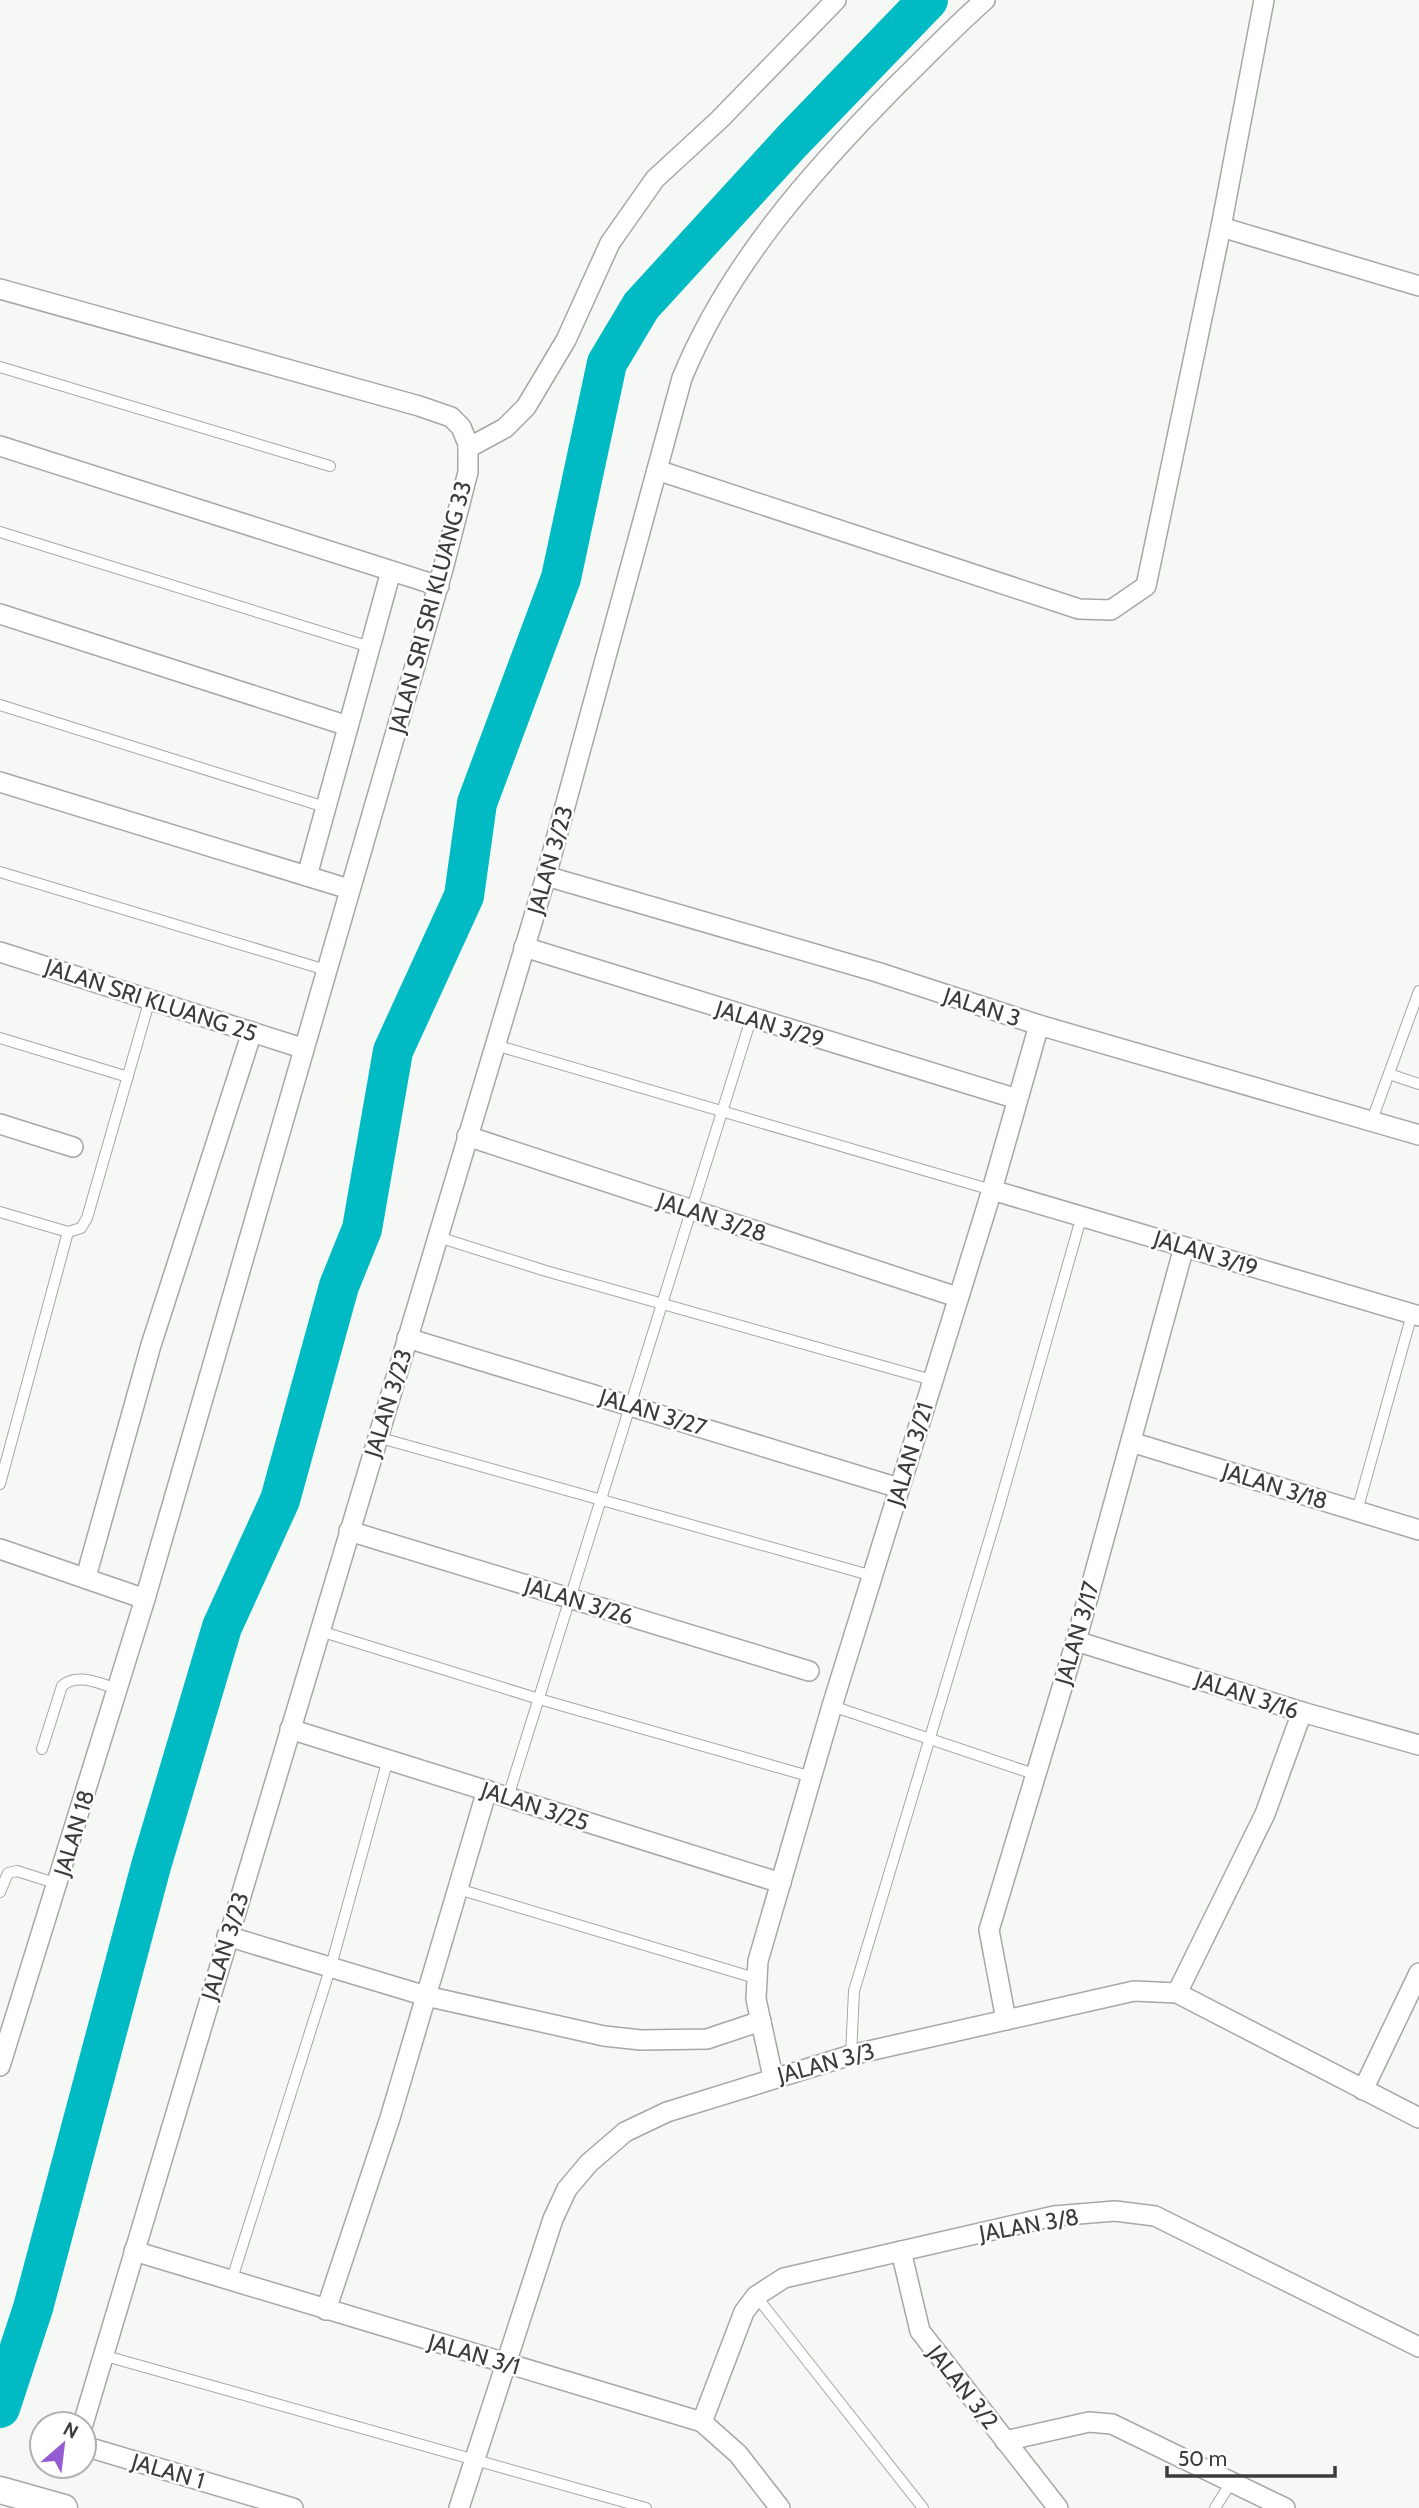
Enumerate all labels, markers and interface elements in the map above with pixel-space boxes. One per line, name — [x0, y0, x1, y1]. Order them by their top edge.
street label: JALAN SRI SRI KLUANG 33 — [383, 478, 477, 737]
street label: JALAN 3/23 — [521, 803, 579, 918]
street label: JALAN SRI KLUANG 25 — [40, 952, 261, 1048]
street label: JALAN 3 — [939, 981, 1024, 1033]
street label: JALAN 3/29 — [711, 994, 828, 1054]
street label: JALAN 3/28 — [653, 1186, 770, 1248]
street label: JALAN 3/19 — [1150, 1224, 1262, 1282]
street label: JALAN 3/23 — [358, 1346, 418, 1461]
street label: JALAN 3/27 — [595, 1382, 710, 1442]
street label: JALAN 3/21 — [881, 1399, 939, 1510]
street label: JALAN 3/18 — [1218, 1456, 1331, 1515]
street label: JALAN 3/26 — [520, 1571, 637, 1631]
street label: JALAN 3/17 — [1049, 1578, 1105, 1689]
street label: JALAN 3/16 — [1191, 1665, 1302, 1725]
street label: JALAN 3/25 — [477, 1775, 592, 1837]
street label: JALAN 18 — [47, 1787, 100, 1880]
street label: JALAN 3/23 — [195, 1889, 255, 2004]
street label: JALAN 3/3 — [773, 2037, 878, 2090]
street label: JALAN 3/8 — [976, 2202, 1081, 2248]
street label: JALAN 3/1 — [424, 2327, 523, 2380]
street label: JALAN 3/2 — [921, 2339, 1005, 2435]
north arrow — [28, 2410, 98, 2480]
text: N — [59, 2417, 82, 2444]
scale bar — [1167, 2434, 1335, 2478]
text: 50 m — [1178, 2446, 1227, 2471]
street label: JALAN 1 — [127, 2447, 208, 2495]

